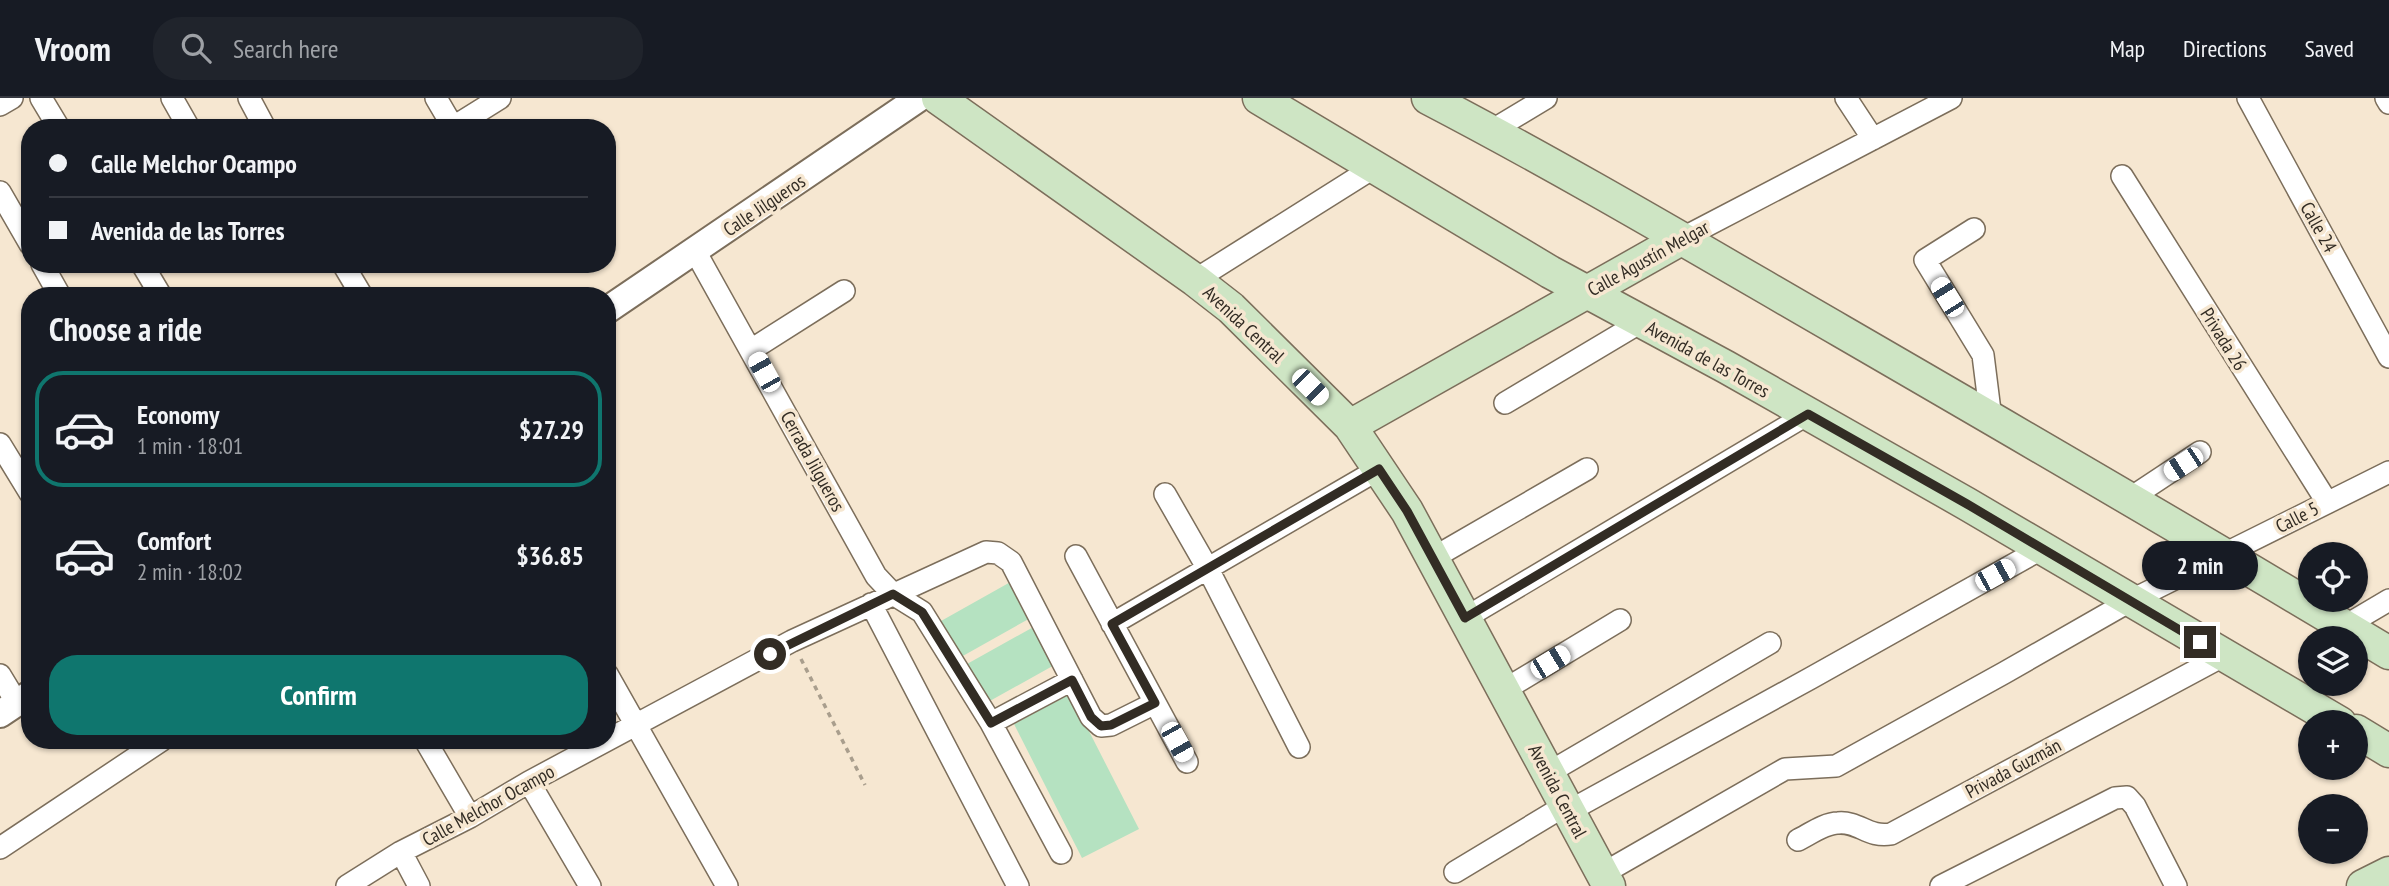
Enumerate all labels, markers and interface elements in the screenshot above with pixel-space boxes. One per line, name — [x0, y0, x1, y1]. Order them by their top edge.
search box — [153, 17, 643, 80]
text: Vroom — [35, 27, 111, 70]
icon: search — [177, 29, 215, 67]
text: Search here — [233, 32, 339, 65]
text: Map — [2110, 33, 2145, 64]
text: Directions — [2183, 33, 2267, 64]
text: Saved — [2305, 33, 2354, 64]
text: Calle Melchor Ocampo — [91, 147, 297, 180]
street label: Calle Jilgueros — [718, 169, 810, 241]
street label: Calle 24 — [2295, 198, 2343, 257]
text: Avenida de las Torres — [91, 214, 285, 247]
street label: Calle Agustín Melgar — [1583, 214, 1714, 301]
car — [1927, 274, 1968, 320]
street label: Avenida Central — [1198, 280, 1290, 368]
street label: Privada 26 — [2195, 303, 2253, 375]
text: Choose a ride — [49, 308, 202, 350]
street label: Avenida de las Torres — [1642, 315, 1774, 403]
car — [745, 349, 784, 395]
car — [1288, 365, 1333, 409]
icon: car — [53, 398, 116, 461]
text: Economy — [137, 398, 219, 431]
street label: Cerrada Jilgueros — [776, 407, 850, 515]
text: $27.29 — [519, 413, 584, 446]
text: 1 min · 18:01 — [137, 431, 243, 460]
car — [2160, 444, 2207, 484]
street label: Calle 5 — [2271, 496, 2323, 538]
icon: car — [53, 524, 116, 587]
text: Comfort — [137, 524, 211, 557]
text: $36.85 — [516, 539, 584, 572]
callout: 2 min — [2142, 540, 2258, 589]
map controls — [2298, 542, 2368, 864]
button: locate — [2298, 542, 2368, 612]
text: 2 min — [2177, 551, 2223, 580]
car — [1972, 556, 2019, 594]
text: 2 min · 18:02 — [137, 557, 243, 586]
route end — [2184, 626, 2216, 658]
button: layers — [2298, 626, 2368, 696]
route start — [754, 638, 786, 670]
car — [1527, 642, 1574, 682]
button: Confirm — [49, 655, 588, 735]
button: + — [2298, 710, 2368, 780]
car — [1158, 719, 1197, 765]
street label: Privada Guzmán — [1961, 733, 2065, 803]
street label: Avenida Central — [1523, 740, 1593, 842]
street label: Calle Melchor Ocampo — [418, 759, 558, 851]
button: − — [2298, 794, 2368, 864]

